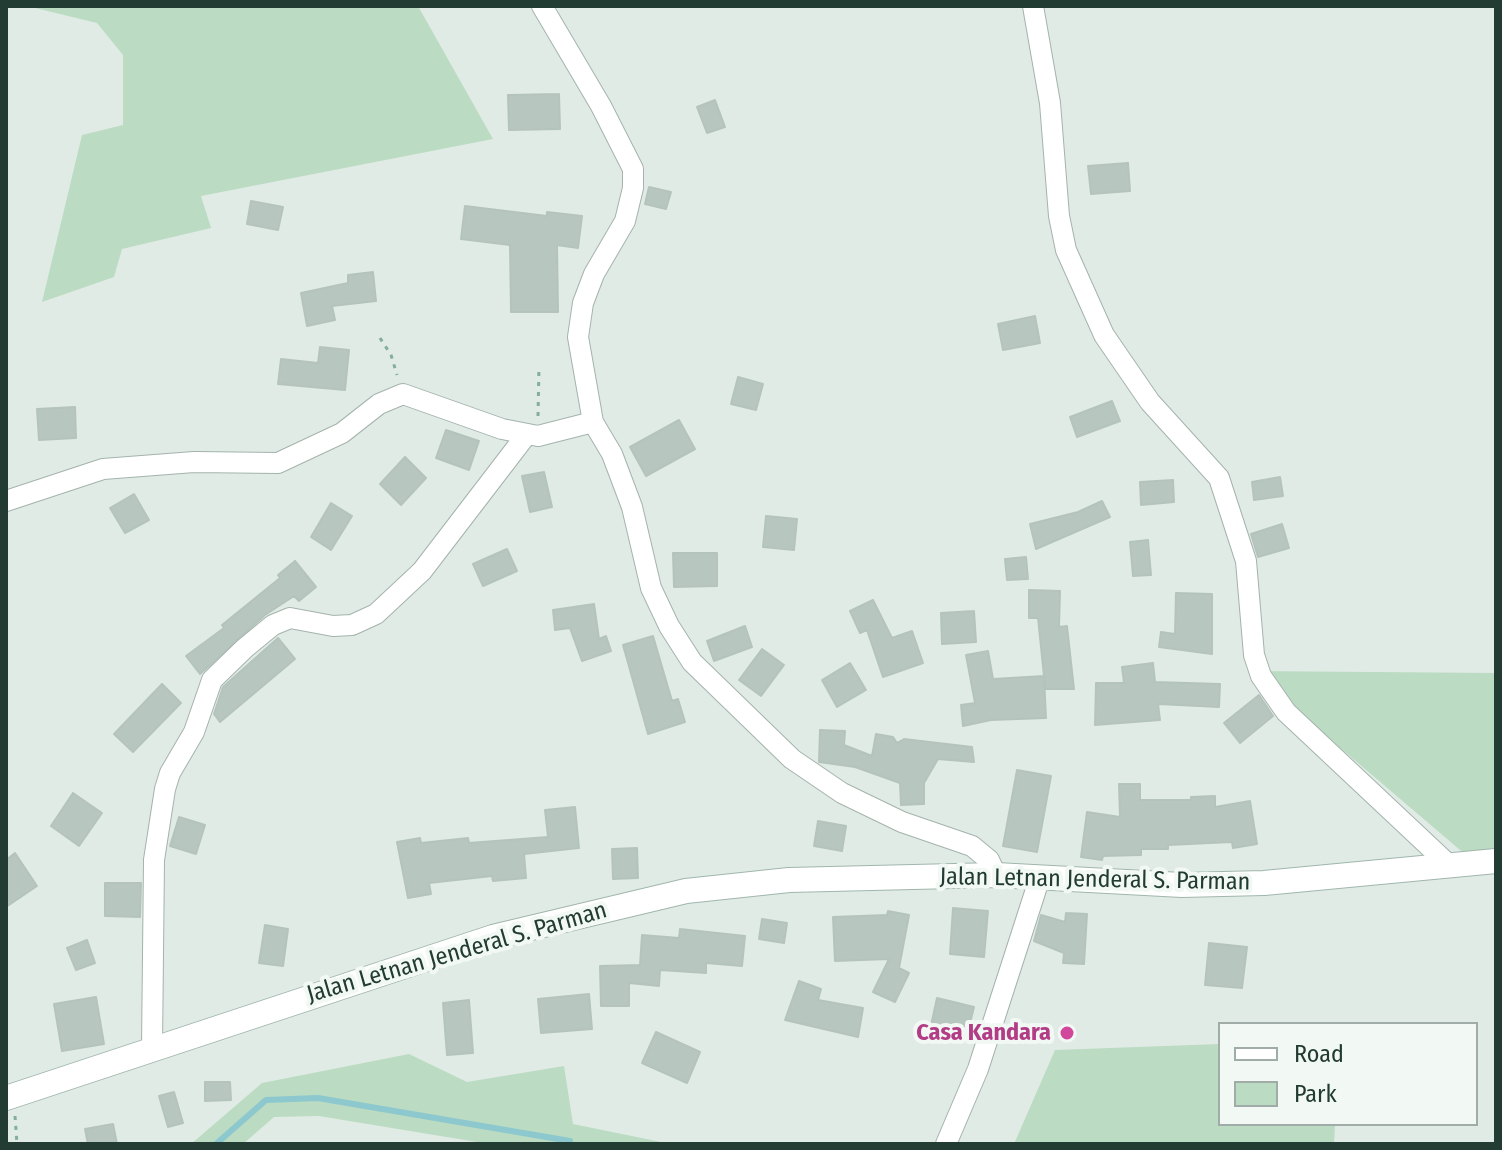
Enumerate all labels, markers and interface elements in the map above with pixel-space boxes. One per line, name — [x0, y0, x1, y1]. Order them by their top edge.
street label: Jalan Letnan Jenderal S. Parman — [939, 863, 1251, 897]
street label: Jalan Letnan Jenderal S. Parman — [304, 896, 610, 1010]
place label: Casa Kandara — [916, 1019, 1051, 1047]
legend — [1218, 1022, 1478, 1126]
marker: Casa Kandara — [1058, 1024, 1076, 1042]
text: Road — [1294, 1040, 1344, 1068]
text: Park — [1294, 1080, 1337, 1108]

